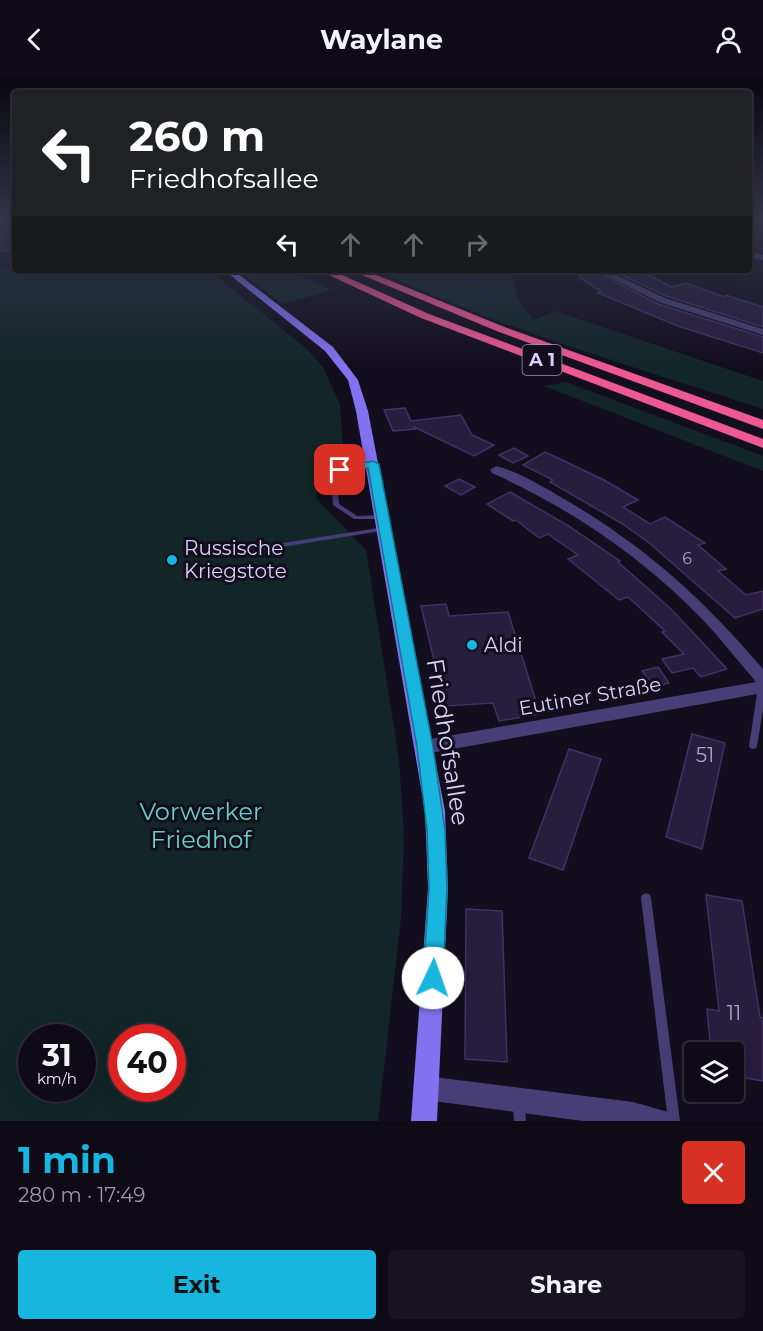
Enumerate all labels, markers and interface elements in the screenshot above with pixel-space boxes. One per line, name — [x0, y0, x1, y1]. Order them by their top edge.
icon: back — [18, 23, 51, 56]
text: Waylane — [320, 23, 443, 56]
icon: person — [712, 23, 745, 56]
text: 260 m — [129, 110, 265, 162]
icon: left — [30, 114, 108, 192]
text: Friedhofsallee — [129, 162, 319, 195]
icon: left — [271, 228, 304, 261]
icon: ahead — [334, 228, 367, 261]
icon: ahead — [397, 228, 430, 261]
icon: right — [460, 228, 493, 261]
road number: A 1 — [522, 345, 562, 375]
pin — [314, 444, 365, 495]
icon: arrive — [323, 453, 356, 486]
place label: Russische Kriegstote — [184, 536, 287, 583]
house number: 6 — [682, 549, 692, 568]
marker: Russische Kriegstote — [165, 553, 179, 567]
place label: Aldi — [484, 633, 523, 657]
marker: Aldi — [465, 638, 479, 652]
street label: Friedhofsallee — [420, 656, 476, 828]
street label: Eutiner Straße — [517, 672, 663, 720]
house number: 51 — [696, 743, 714, 767]
park label: Vorwerker Friedhof — [139, 797, 263, 854]
position arrow — [401, 946, 465, 1010]
house number: 11 — [727, 1001, 741, 1025]
speed limit sign: 40 — [108, 1024, 186, 1102]
text: 31 — [42, 1037, 72, 1074]
map controls — [684, 1042, 744, 1102]
button: layers — [684, 1042, 744, 1102]
text: km/h — [37, 1069, 77, 1088]
text: 1 min — [18, 1138, 116, 1182]
button: close — [682, 1141, 745, 1204]
text: 280 m · 17:49 — [18, 1183, 145, 1207]
button: Exit — [18, 1250, 376, 1319]
button: Share — [388, 1250, 745, 1319]

